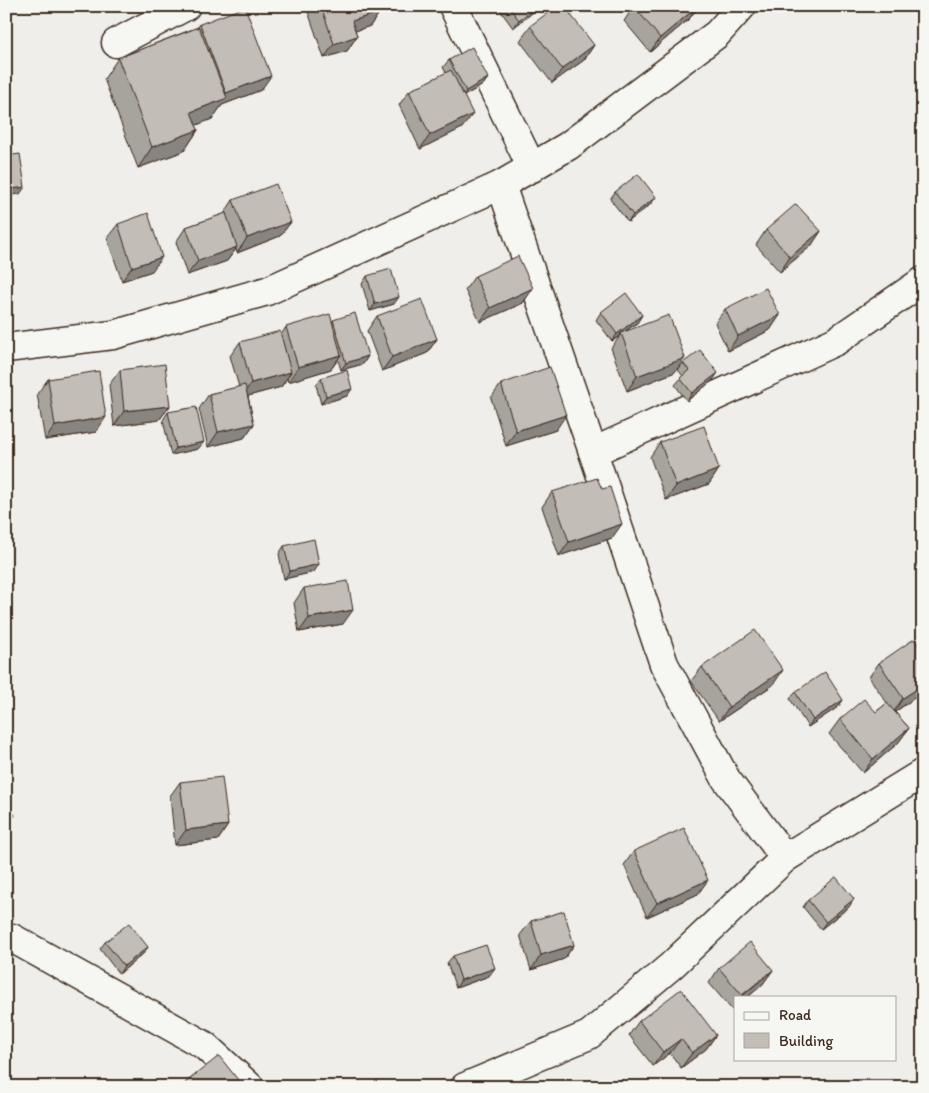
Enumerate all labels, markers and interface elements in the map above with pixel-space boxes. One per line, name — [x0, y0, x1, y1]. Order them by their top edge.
legend — [734, 996, 896, 1060]
text: Road — [779, 1006, 812, 1024]
text: Building — [779, 1032, 833, 1050]

